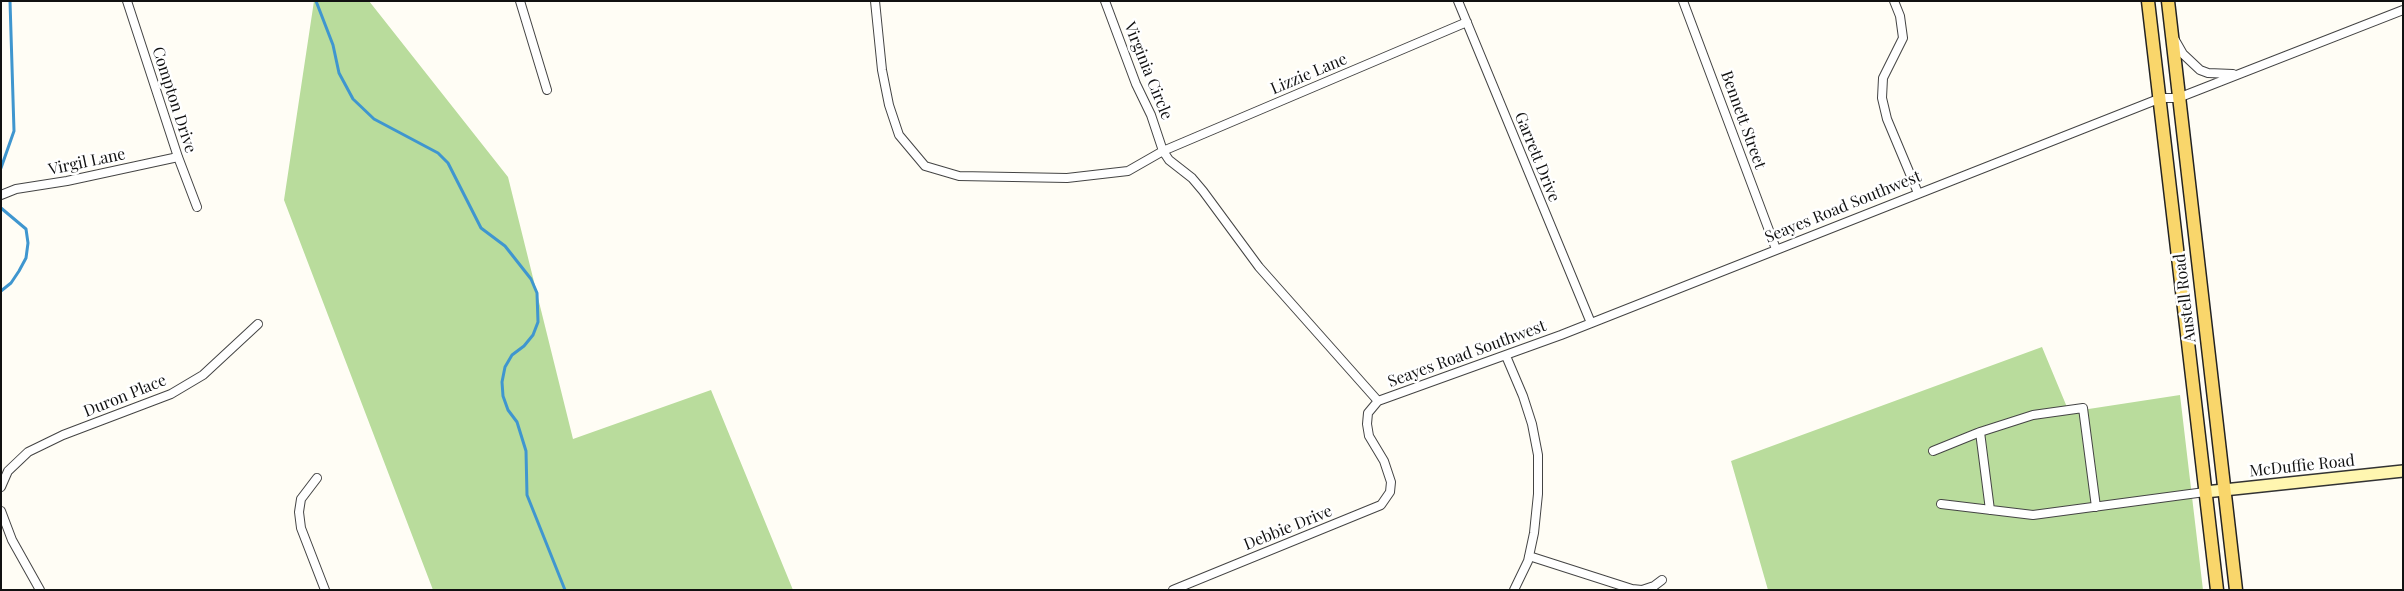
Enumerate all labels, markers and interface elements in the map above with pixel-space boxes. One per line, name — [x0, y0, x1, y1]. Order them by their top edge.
street label: Virginia Circle — [1120, 19, 1176, 123]
street label: Compton Drive — [148, 45, 200, 155]
street label: Lizzie Lane — [1268, 49, 1350, 99]
street label: Bennett Street — [1716, 68, 1770, 172]
street label: Garrett Drive — [1510, 109, 1564, 205]
street label: Virgil Lane — [47, 144, 127, 180]
street label: Seayes Road Southwest — [1762, 167, 1924, 247]
street label: Austell Road — [2170, 252, 2200, 344]
street label: Seayes Road Southwest — [1385, 316, 1549, 392]
street label: Duron Place — [81, 371, 169, 421]
street label: McDuffie Road — [2248, 451, 2356, 481]
street label: Debbie Drive — [1241, 502, 1335, 554]

